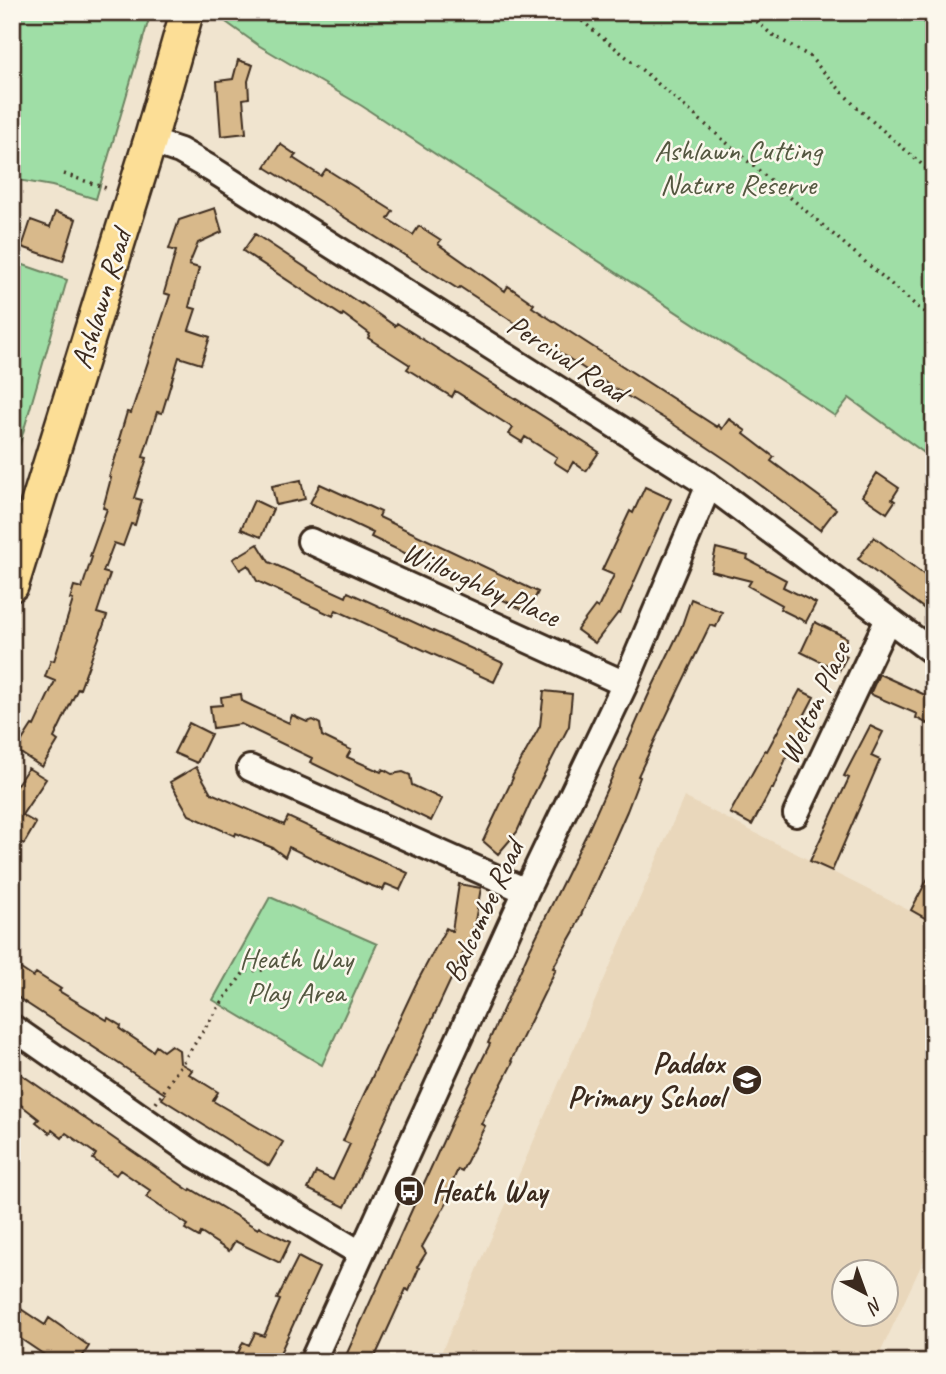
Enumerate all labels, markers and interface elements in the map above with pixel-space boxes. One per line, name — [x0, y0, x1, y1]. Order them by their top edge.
park label: Ashlawn Cutting Nature Reserve — [654, 131, 824, 203]
street label: Ashlawn Road — [62, 221, 141, 373]
street label: Percival Road — [500, 305, 637, 413]
street label: Willoughby Place — [397, 533, 567, 636]
street label: Welton Place — [769, 634, 860, 770]
street label: Balcombe Road — [434, 830, 534, 988]
park label: Heath Way Play Area — [239, 939, 356, 1011]
place label: Paddox Primary School — [568, 1044, 730, 1116]
school or university icon: Paddox Primary School — [730, 1063, 764, 1097]
place label: Heath Way — [432, 1172, 550, 1210]
bus stop icon: Heath Way — [392, 1174, 426, 1208]
north arrow — [830, 1258, 900, 1328]
text: N — [861, 1292, 888, 1320]

